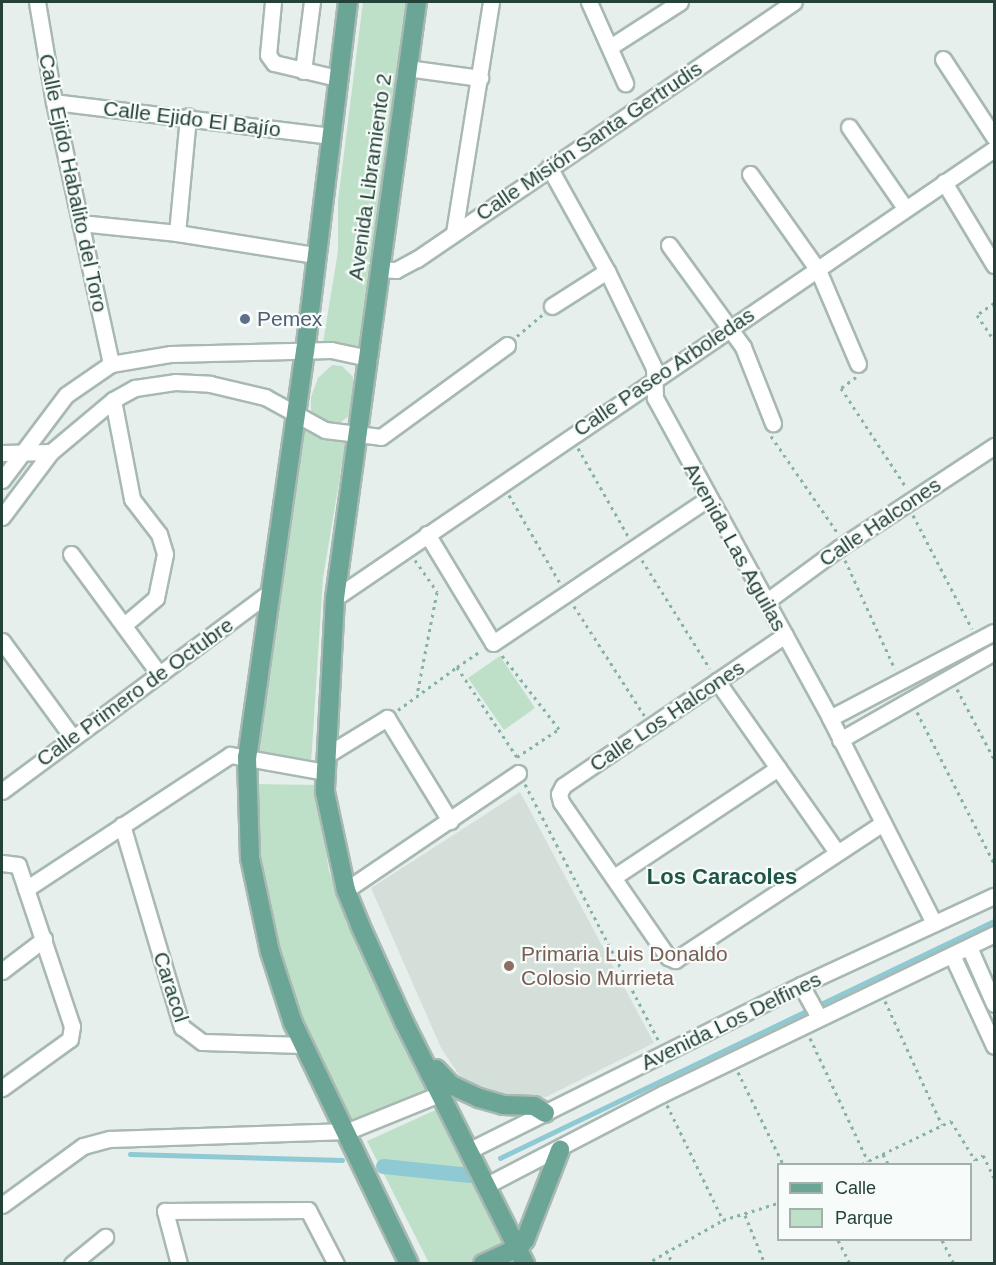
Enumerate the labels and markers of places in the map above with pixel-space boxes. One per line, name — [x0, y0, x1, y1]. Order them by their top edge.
place label: Pemex — [257, 306, 322, 332]
marker: Pemex — [238, 312, 252, 326]
place label: Primaria Luis Donaldo Colosio Murrieta — [521, 941, 728, 991]
marker: Primaria Luis Donaldo Colosio Murrieta — [502, 959, 516, 973]

